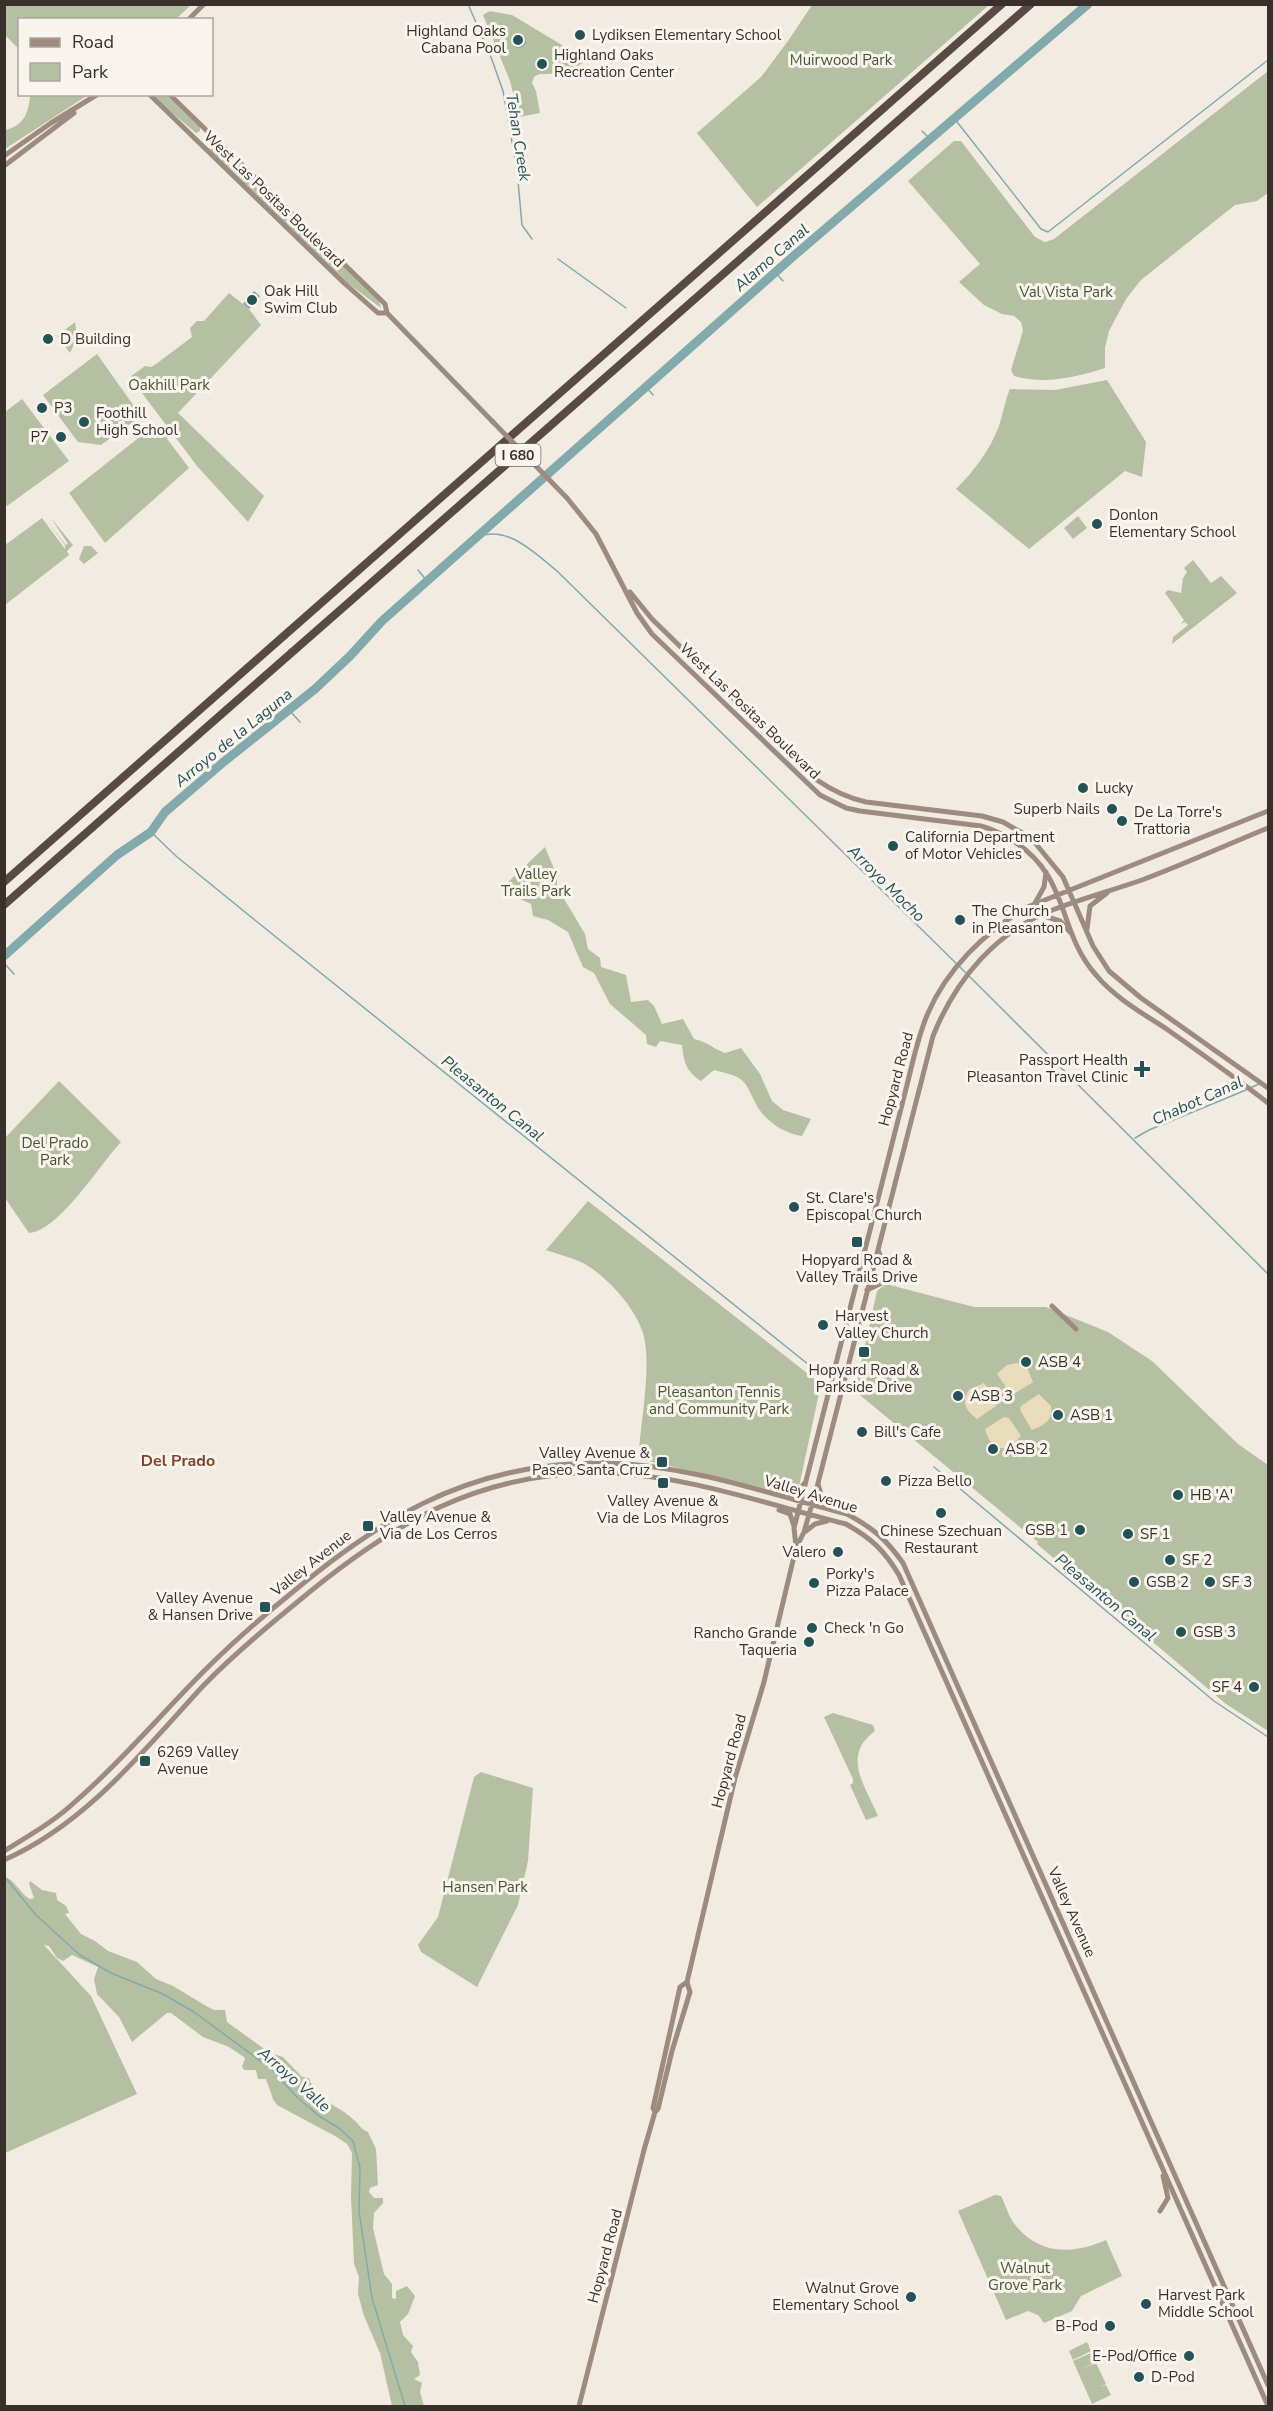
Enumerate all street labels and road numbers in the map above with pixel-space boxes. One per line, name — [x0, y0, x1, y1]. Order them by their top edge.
street label: West Las Positas Boulevard — [199, 126, 349, 272]
road number: I 680 — [496, 444, 540, 466]
street label: West Las Positas Boulevard — [675, 638, 825, 784]
street label: Hopyard Road — [874, 1030, 918, 1128]
street label: Valley Avenue — [761, 1470, 860, 1518]
street label: Valley Avenue — [266, 1525, 355, 1601]
street label: Hopyard Road — [707, 1712, 751, 1810]
street label: Valley Avenue — [1043, 1863, 1101, 1960]
street label: Hopyard Road — [583, 2207, 627, 2305]

